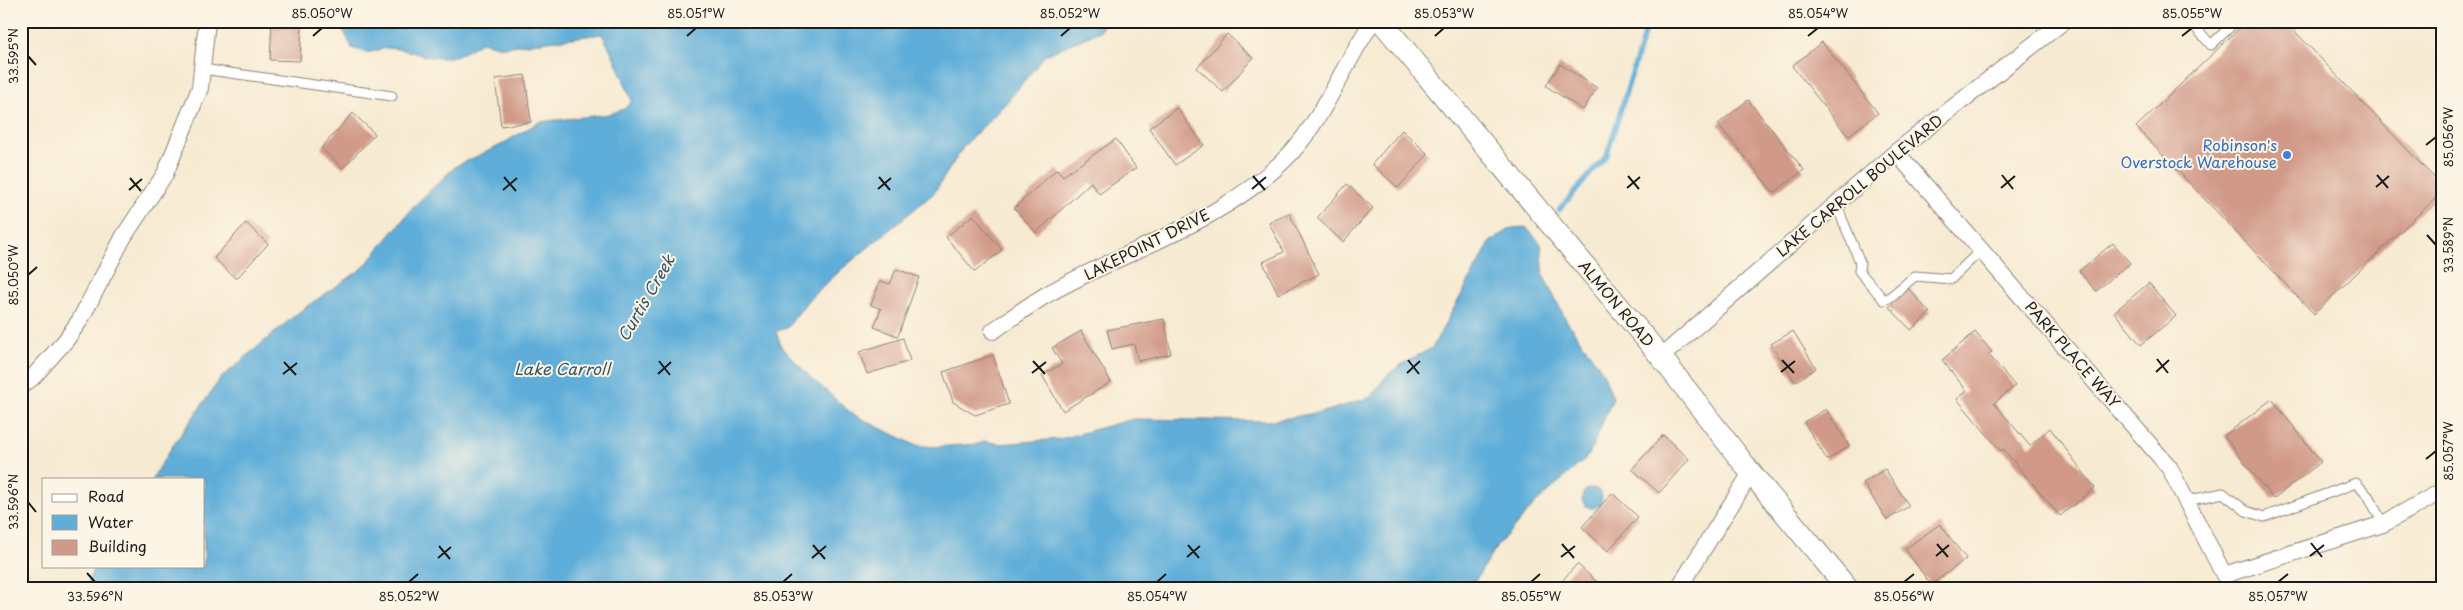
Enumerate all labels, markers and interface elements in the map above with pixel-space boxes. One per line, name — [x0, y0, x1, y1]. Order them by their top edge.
text: 85.050°W — [291, 4, 353, 22]
text: 85.051°W — [667, 4, 726, 22]
text: 85.052°W — [1040, 4, 1101, 22]
text: 85.053°W — [1414, 4, 1475, 22]
text: 85.054°W — [1788, 4, 1849, 22]
text: 85.055°W — [2162, 4, 2223, 22]
text: 33.595°N — [4, 28, 22, 84]
text: 85.056°W — [2439, 106, 2457, 167]
street label: LAKE CARROLL BOULEVARD — [1771, 108, 1947, 262]
place label: Robinson's Overstock Warehouse — [2120, 133, 2277, 173]
marker: Robinson's Overstock Warehouse — [2281, 149, 2293, 161]
street label: LAKEPOINT DRIVE — [1080, 202, 1213, 285]
text: 33.589°N — [2439, 217, 2457, 273]
text: 85.050°W — [4, 244, 22, 306]
water label: Curtis Creek — [611, 249, 680, 345]
street label: ALMON ROAD — [1574, 255, 1660, 352]
street label: PARK PLACE WAY — [2020, 295, 2126, 413]
water label: Lake Carroll — [514, 356, 612, 380]
text: 85.057°W — [2439, 421, 2457, 481]
text: 33.596°N — [4, 474, 22, 530]
legend — [42, 478, 205, 568]
text: Road — [88, 484, 124, 507]
text: Water — [88, 510, 133, 533]
text: Building — [88, 534, 147, 557]
text: 33.596°N — [67, 587, 123, 605]
text: 85.052°W — [379, 587, 440, 605]
text: 85.053°W — [753, 587, 814, 605]
text: 85.054°W — [1127, 587, 1188, 605]
text: 85.055°W — [1501, 587, 1562, 605]
text: 85.056°W — [1874, 587, 1935, 605]
text: 85.057°W — [2248, 587, 2308, 605]

